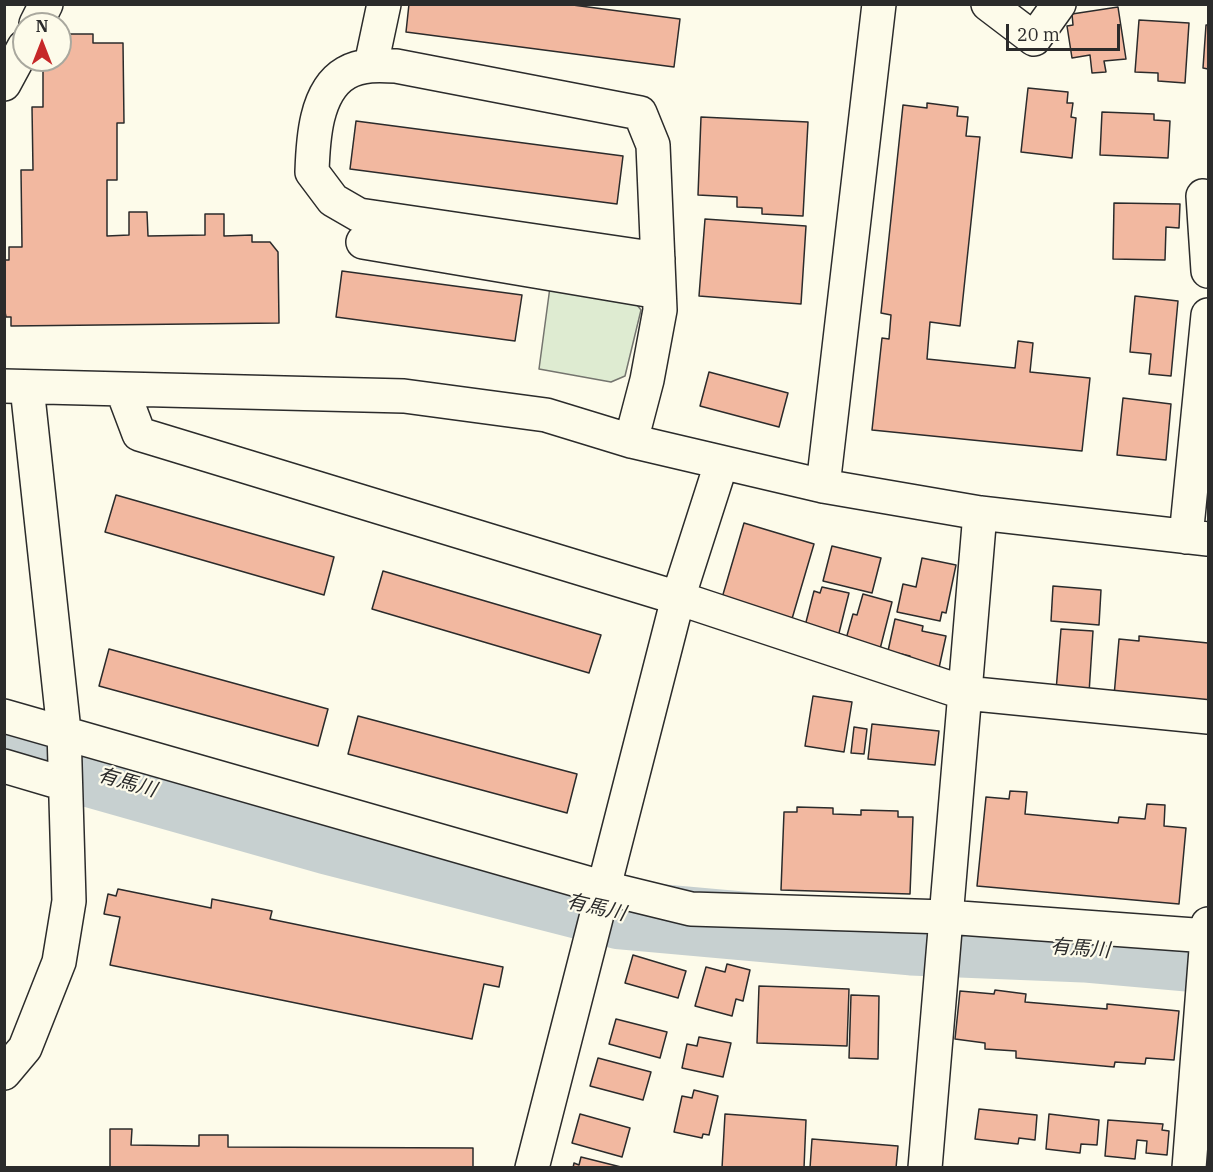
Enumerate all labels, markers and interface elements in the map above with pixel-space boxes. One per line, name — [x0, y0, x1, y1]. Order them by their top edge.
north arrow — [12, 12, 72, 72]
scale bar — [1009, 12, 1123, 50]
text: N — [36, 16, 48, 36]
text: 20 m — [1017, 23, 1060, 46]
water label: 有馬川 — [95, 763, 159, 803]
water label: 有馬川 — [564, 890, 628, 926]
water label: 有馬川 — [1049, 935, 1111, 963]

